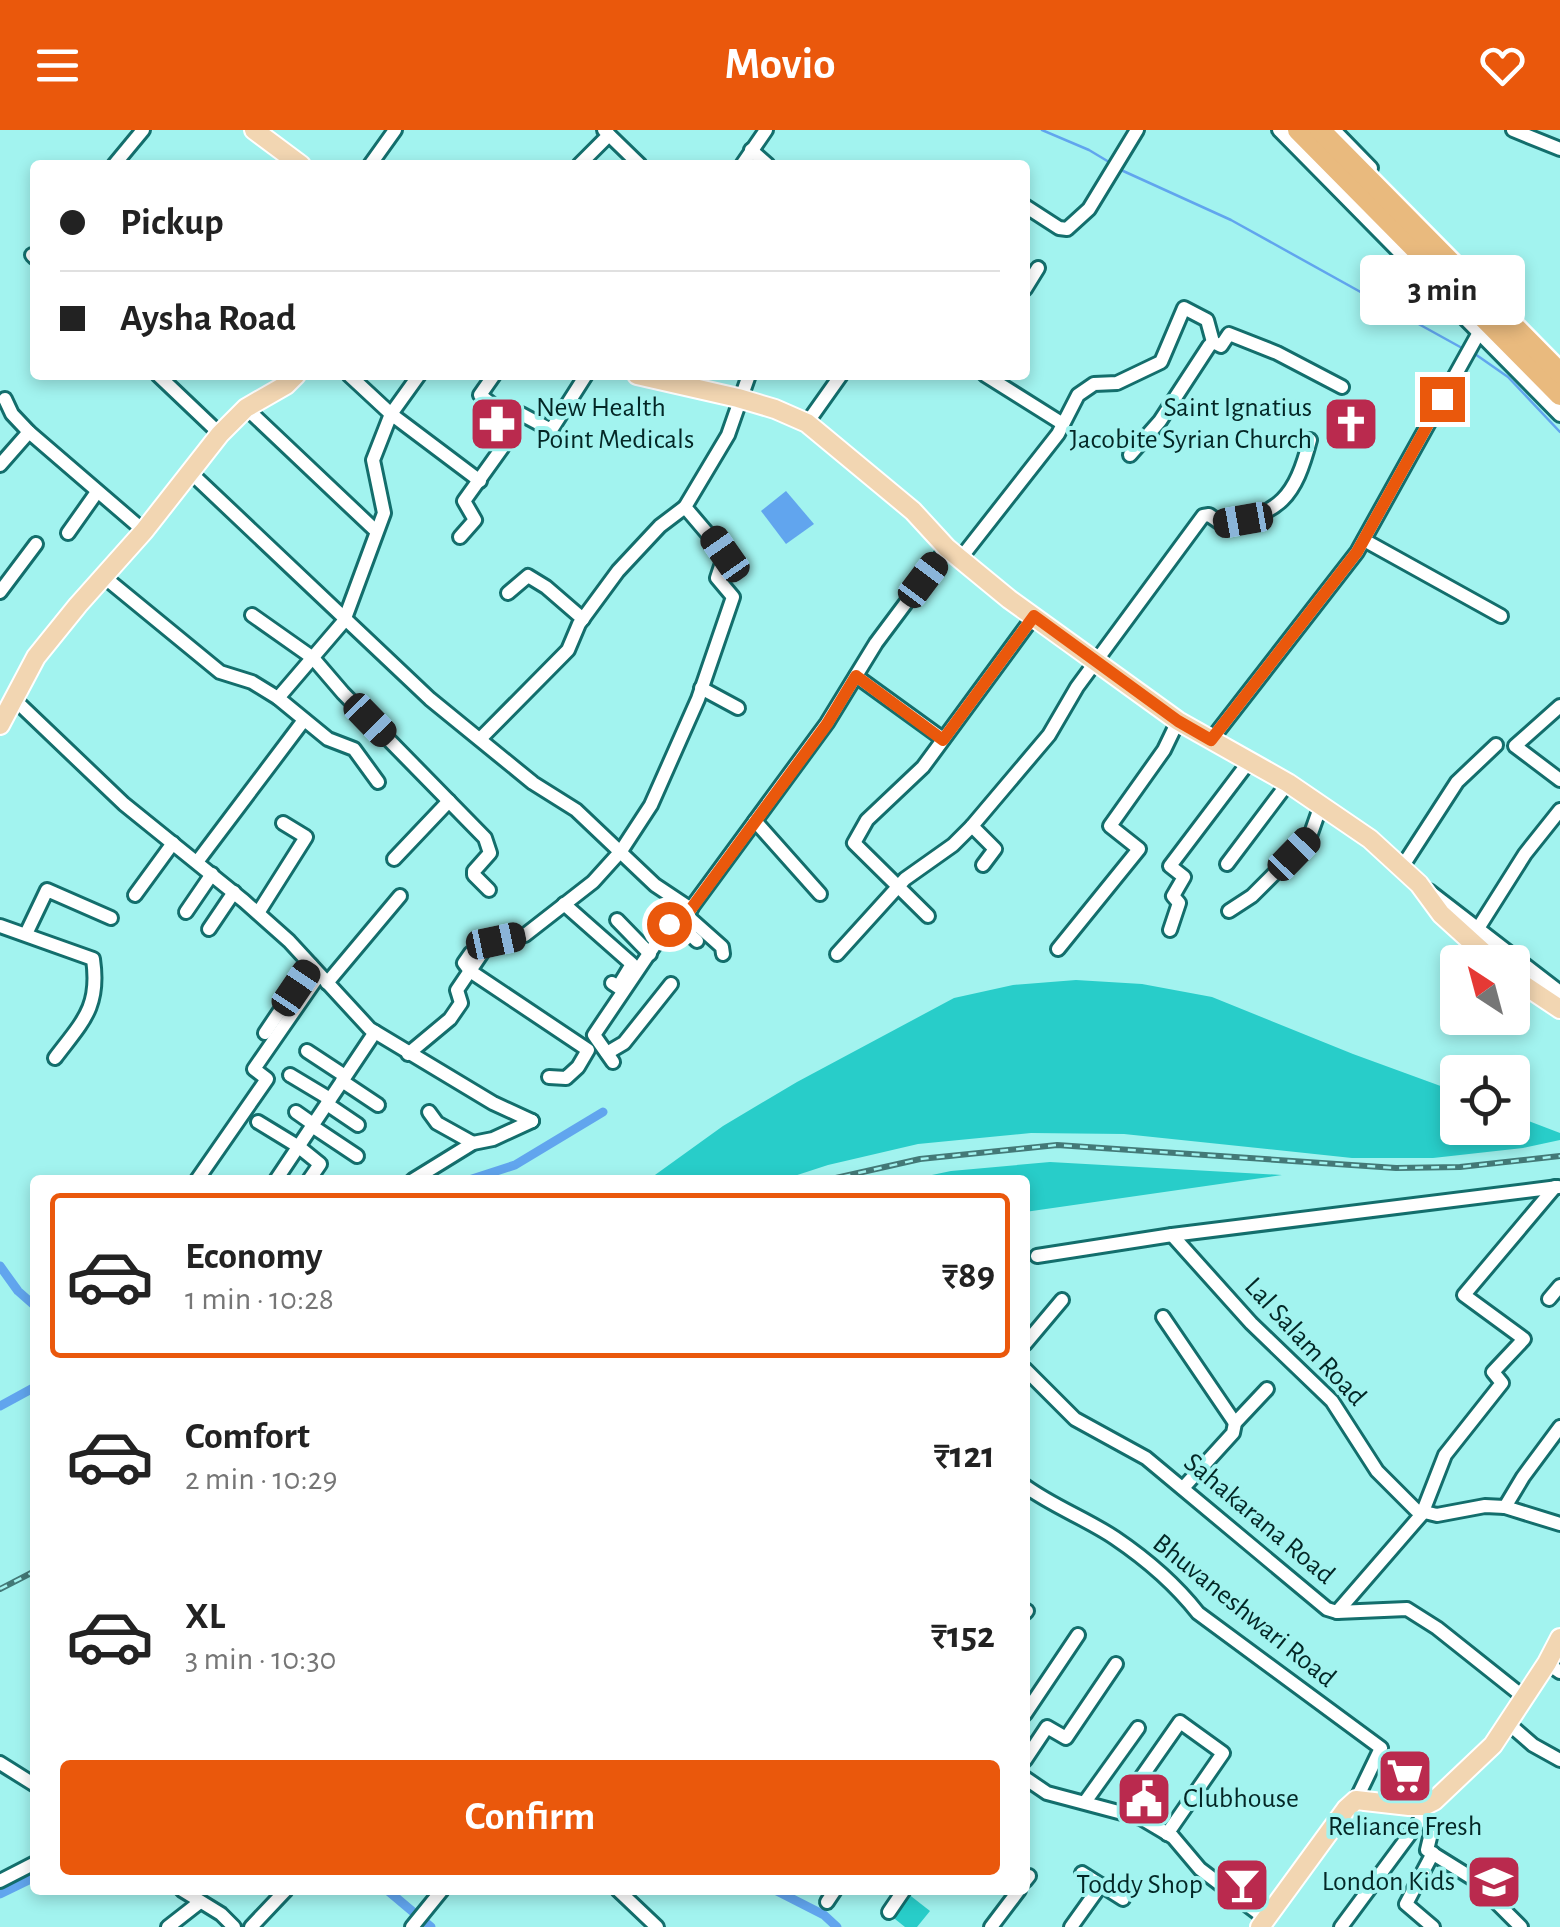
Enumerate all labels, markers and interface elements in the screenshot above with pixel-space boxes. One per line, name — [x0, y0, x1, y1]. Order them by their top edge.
icon: menu — [30, 38, 85, 93]
icon: heart — [1475, 38, 1530, 93]
text: Movio — [725, 42, 835, 87]
text: Pickup — [120, 204, 224, 242]
callout: 3 min — [1360, 254, 1524, 324]
text: 3 min — [1408, 274, 1477, 306]
text: Aysha Road — [120, 300, 296, 338]
route end — [1420, 377, 1465, 422]
pharmacy icon: New Health Point Medicals — [467, 394, 527, 454]
place label: New Health Point Medicals — [536, 394, 694, 454]
place label: Saint Ignatius Jacobite Syrian Church — [1070, 394, 1312, 454]
church icon: Saint Ignatius Jacobite Syrian Church — [1321, 394, 1381, 454]
car — [1211, 500, 1275, 540]
car — [696, 521, 754, 587]
car — [893, 547, 953, 613]
car — [338, 688, 402, 752]
car — [1262, 822, 1326, 886]
route start — [647, 902, 692, 947]
car — [464, 920, 528, 962]
north arrow — [1440, 945, 1530, 1035]
map controls — [1440, 945, 1530, 1145]
car — [267, 955, 325, 1021]
button: locate — [1440, 1055, 1530, 1145]
icon: car — [65, 1231, 155, 1321]
text: Economy — [185, 1238, 323, 1276]
text: ₹89 — [942, 1257, 995, 1295]
street label: Lal Salam Road — [1239, 1272, 1371, 1412]
text: 1 min · 10:28 — [185, 1283, 334, 1315]
icon: car — [65, 1411, 155, 1501]
text: Comfort — [185, 1418, 310, 1456]
text: ₹121 — [934, 1437, 995, 1475]
street label: Sahakarana Road — [1178, 1448, 1340, 1590]
text: 2 min · 10:29 — [185, 1463, 337, 1495]
street label: Bhuvaneshwari Road — [1147, 1529, 1341, 1693]
icon: car — [65, 1591, 155, 1681]
text: XL — [185, 1598, 225, 1636]
text: ₹152 — [931, 1617, 995, 1655]
text: 3 min · 10:30 — [185, 1643, 337, 1675]
supermarket icon: Reliance Fresh — [1375, 1746, 1435, 1806]
button: Confirm — [60, 1760, 1000, 1875]
public building icon: Clubhouse — [1114, 1769, 1174, 1829]
place label: Clubhouse — [1183, 1785, 1299, 1813]
place label: Reliance Fresh — [1328, 1813, 1482, 1841]
school or university icon: London Kids — [1464, 1852, 1524, 1912]
bar icon: Toddy Shop — [1212, 1855, 1272, 1915]
place label: London Kids — [1322, 1868, 1455, 1896]
place label: Toddy Shop — [1076, 1871, 1203, 1899]

